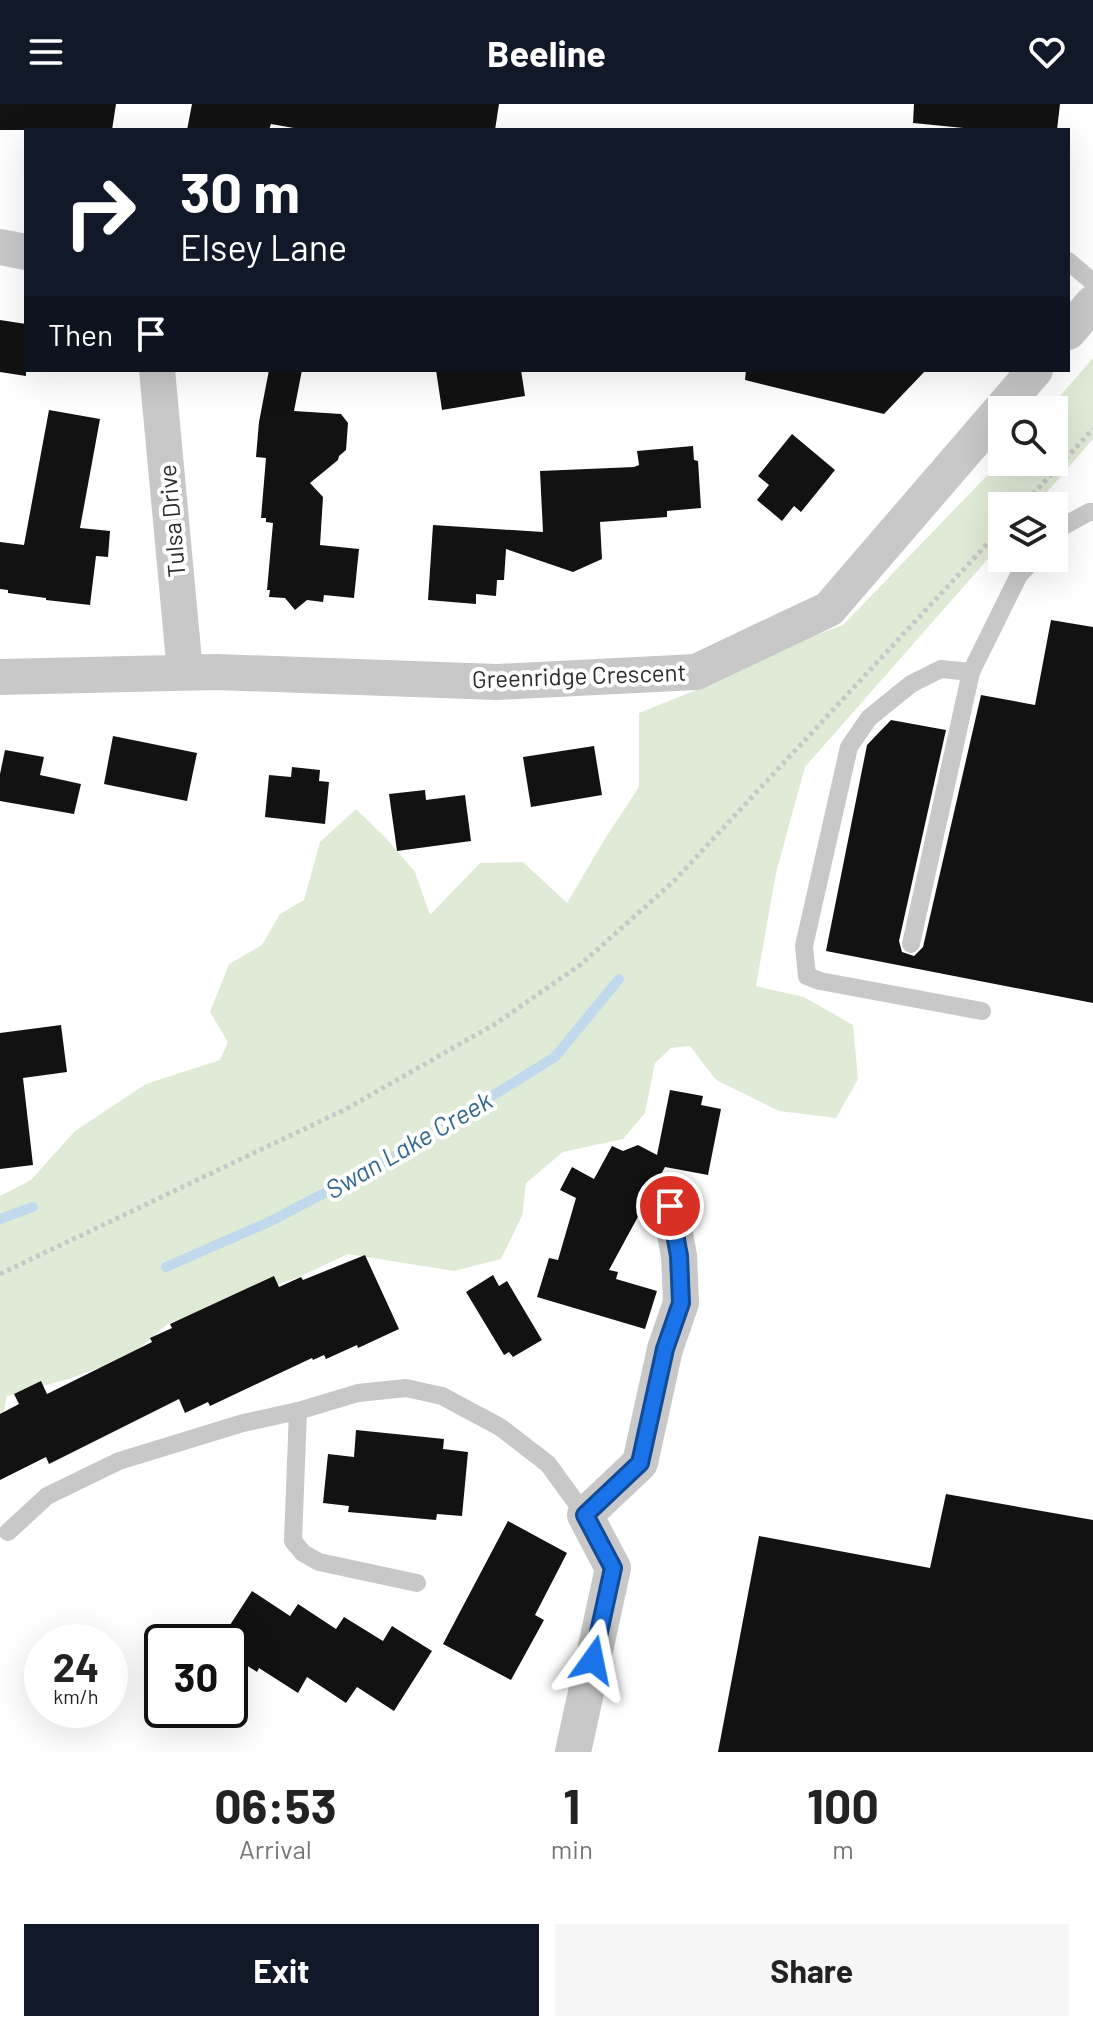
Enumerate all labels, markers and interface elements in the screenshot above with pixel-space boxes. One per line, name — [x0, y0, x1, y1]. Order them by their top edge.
icon: menu — [24, 30, 68, 74]
icon: heart — [1025, 30, 1069, 74]
text: Beeline — [487, 31, 606, 74]
text: 30 m — [180, 157, 300, 224]
icon: right — [48, 160, 152, 264]
text: Elsey Lane — [180, 225, 347, 268]
icon: arrive — [129, 312, 173, 356]
text: Then — [48, 316, 113, 352]
map controls — [988, 396, 1068, 572]
button: search — [988, 396, 1068, 476]
street label: Tulsa Drive — [152, 463, 190, 579]
button: layers — [988, 492, 1068, 572]
street label: Greenridge Crescent — [471, 657, 687, 693]
water label: Swan Lake Creek — [319, 1084, 497, 1204]
pin — [636, 1172, 704, 1240]
icon: arrive — [648, 1184, 692, 1228]
position arrow — [551, 1618, 635, 1702]
speed limit sign: 30 — [144, 1624, 248, 1728]
text: 24 — [53, 1642, 99, 1690]
text: km/h — [53, 1684, 99, 1708]
text: 06:53 — [214, 1776, 337, 1834]
text: 1 — [563, 1776, 580, 1834]
text: 100 — [807, 1776, 879, 1834]
text: Arrival — [239, 1833, 312, 1864]
text: min — [551, 1833, 593, 1864]
text: m — [832, 1833, 854, 1864]
button: Exit — [24, 1924, 539, 2016]
button: Share — [555, 1924, 1069, 2016]

